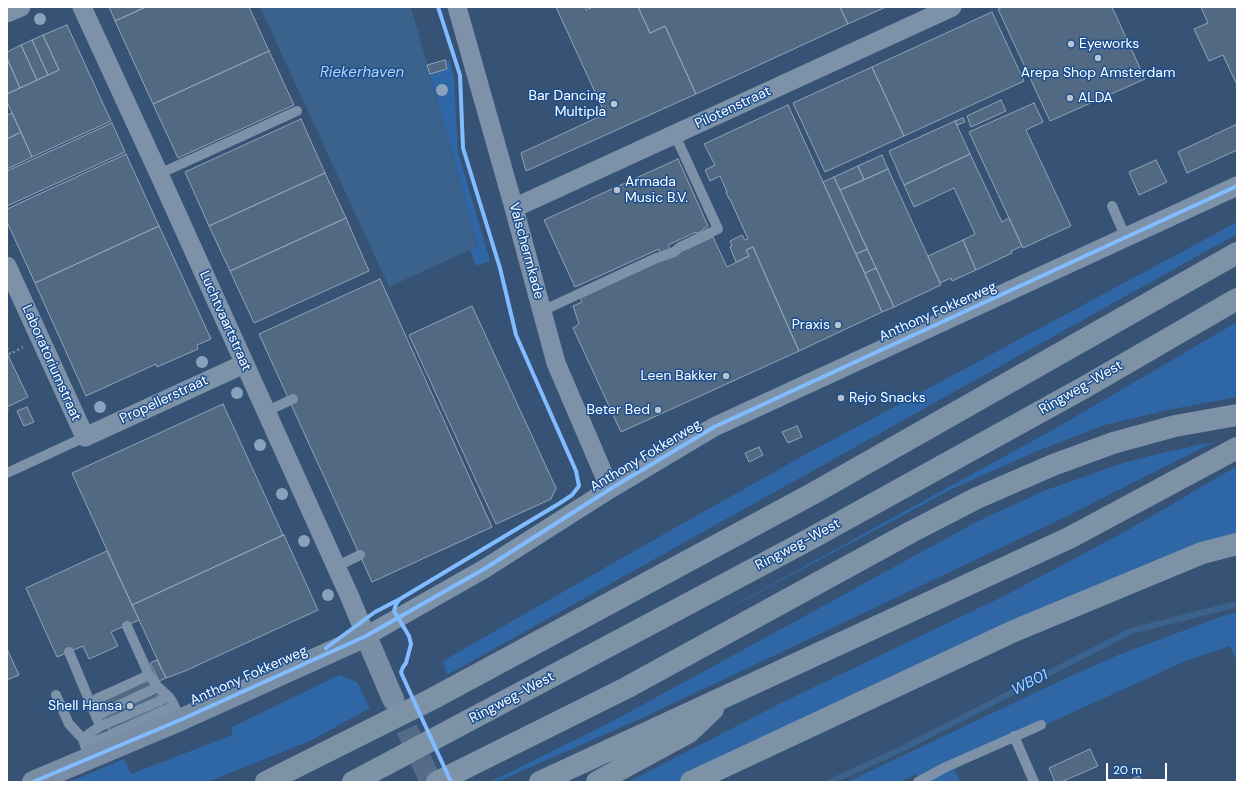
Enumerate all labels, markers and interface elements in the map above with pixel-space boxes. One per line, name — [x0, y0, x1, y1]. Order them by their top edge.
place label: Eyeworks — [1079, 36, 1139, 52]
marker: Eyeworks — [1066, 39, 1076, 49]
marker: Arepa Shop Amsterdam — [1093, 53, 1103, 63]
water label: Riekerhaven — [320, 64, 404, 82]
place label: Arepa Shop Amsterdam — [1021, 65, 1175, 81]
street label: Pilotenstraat — [692, 83, 774, 133]
place label: Bar Dancing Multipla — [529, 88, 606, 120]
place label: ALDA — [1078, 90, 1113, 106]
marker: ALDA — [1065, 93, 1075, 103]
marker: Bar Dancing Multipla — [609, 99, 619, 109]
place label: Armada Music B.V. — [625, 174, 688, 206]
marker: Armada Music B.V. — [612, 185, 622, 195]
street label: Valschermkade — [505, 201, 547, 301]
street label: Luchtvaartstraat — [195, 268, 255, 374]
street label: Anthony Fokkerweg — [877, 279, 999, 345]
street label: Laboratoriumstraat — [18, 302, 84, 424]
place label: Praxis — [792, 317, 830, 333]
marker: Praxis — [833, 320, 843, 330]
street label: Ringweg-West — [1036, 357, 1126, 419]
place label: Leen Bakker — [640, 368, 718, 384]
marker: Leen Bakker — [721, 371, 731, 381]
street label: Propellerstraat — [117, 372, 211, 428]
place label: Rejo Snacks — [849, 390, 926, 406]
marker: Rejo Snacks — [836, 393, 846, 403]
place label: Beter Bed — [587, 402, 650, 418]
marker: Beter Bed — [653, 405, 663, 415]
street label: Anthony Fokkerweg — [587, 416, 705, 496]
street label: Ringweg-West — [753, 516, 843, 574]
street label: Anthony Fokkerweg — [188, 643, 310, 709]
water label: WB01 — [1009, 666, 1051, 700]
street label: Ringweg-West — [467, 669, 557, 727]
place label: Shell Hansa — [48, 698, 122, 714]
marker: Shell Hansa — [125, 701, 135, 711]
scale bar — [1108, 755, 1169, 781]
text: 20 m — [1113, 762, 1142, 778]

